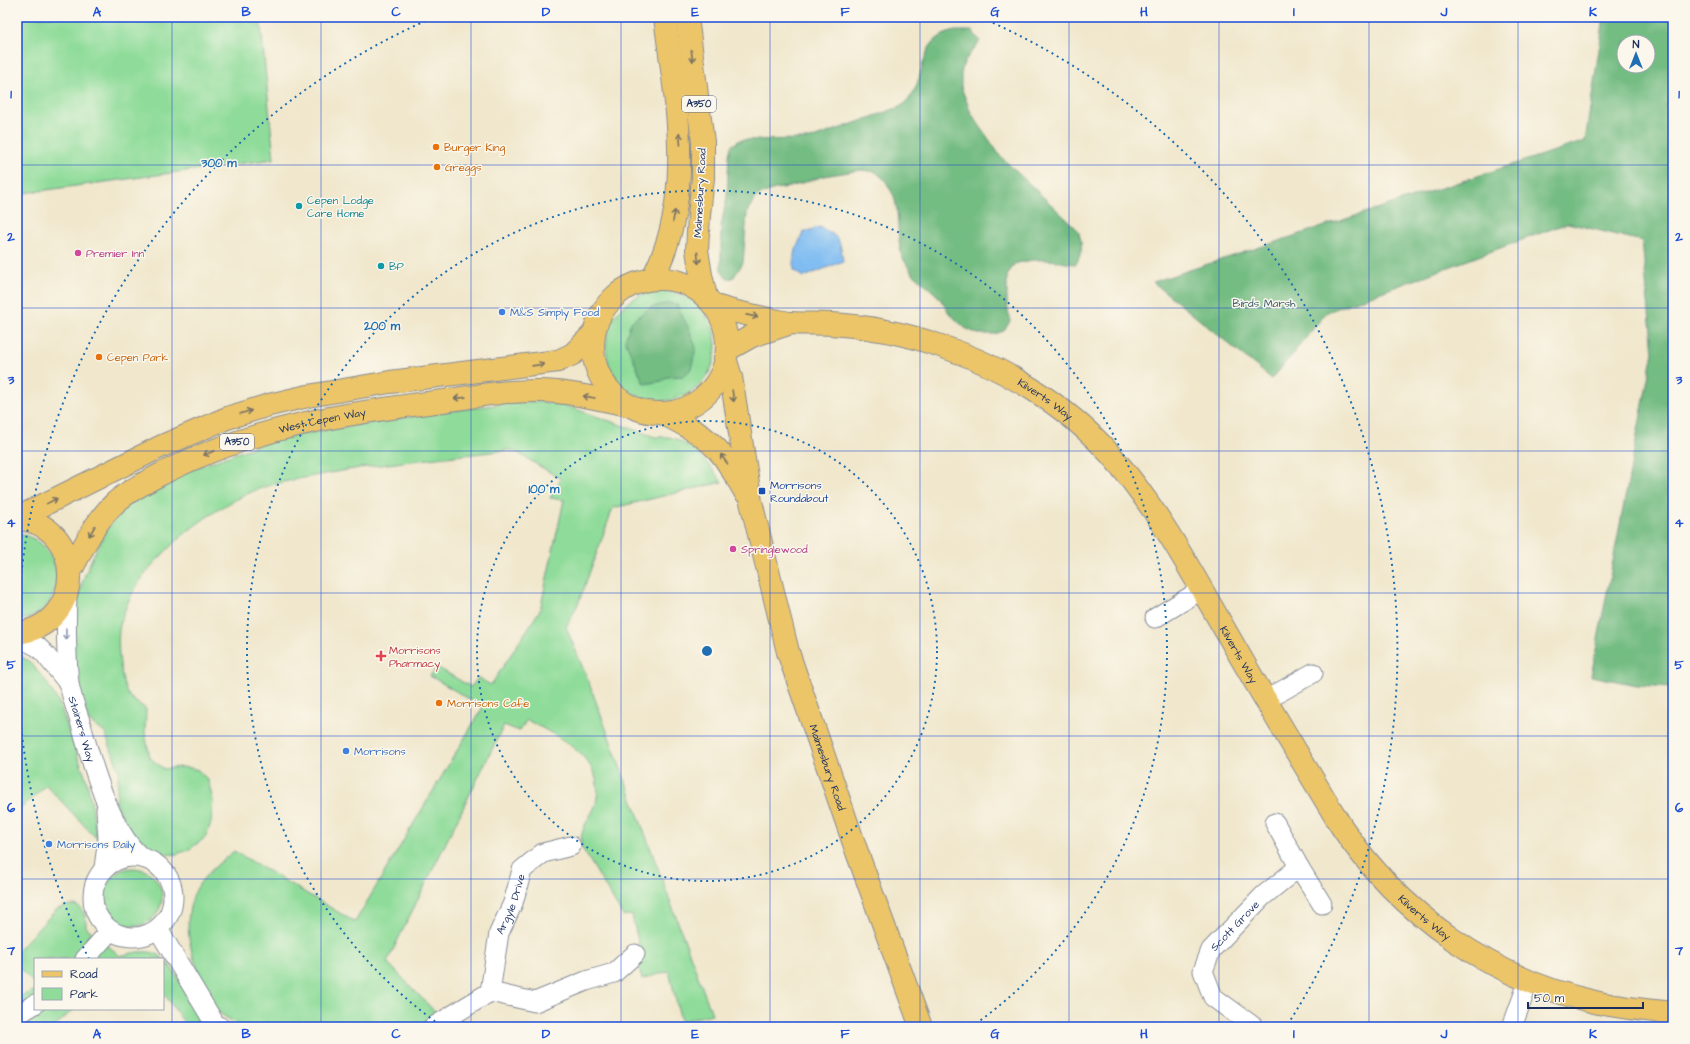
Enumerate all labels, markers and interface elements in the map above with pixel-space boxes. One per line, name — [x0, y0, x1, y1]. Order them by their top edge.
text: A — [93, 3, 102, 21]
text: B — [241, 3, 251, 21]
text: C — [391, 3, 401, 21]
text: D — [542, 3, 551, 21]
text: E — [691, 3, 699, 21]
text: F — [840, 3, 850, 21]
text: G — [990, 3, 1000, 21]
text: H — [1140, 3, 1148, 21]
text: I — [1293, 3, 1295, 21]
text: J — [1440, 3, 1448, 21]
text: K — [1589, 3, 1597, 21]
north arrow — [1616, 34, 1656, 74]
text: N — [1633, 37, 1640, 52]
one-way arrow — [688, 49, 696, 62]
text: 1 — [10, 85, 12, 103]
text: 1 — [1678, 85, 1680, 103]
road number: A350 — [682, 96, 716, 112]
one-way arrow — [676, 133, 683, 146]
place label: Burger King — [444, 140, 505, 156]
marker: Burger King — [431, 142, 441, 152]
street label: Malmesbury Road — [690, 147, 711, 238]
text: 300 m — [200, 155, 237, 172]
place label: Greggs — [445, 160, 482, 176]
marker: Greggs — [432, 162, 442, 172]
place label: Cepen Lodge Care Home — [307, 193, 374, 221]
marker: Cepen Lodge Care Home — [294, 201, 304, 211]
one-way arrow — [670, 210, 678, 223]
text: 2 — [6, 228, 15, 246]
text: 2 — [1674, 228, 1683, 246]
place label: Premier Inn — [86, 246, 145, 261]
marker: Premier Inn — [73, 248, 83, 258]
one-way arrow — [694, 251, 702, 264]
place label: BP — [389, 259, 404, 274]
marker: BP — [376, 261, 386, 271]
park label: Birds Marsh — [1233, 296, 1296, 311]
place label: M&S Simply Food — [510, 305, 600, 321]
marker: M&S Simply Food — [497, 307, 507, 317]
one-way arrow — [745, 312, 758, 320]
text: 200 m — [363, 318, 401, 335]
place label: Cepen Park — [107, 350, 168, 365]
marker: Cepen Park — [94, 352, 104, 362]
one-way arrow — [531, 361, 544, 369]
text: 3 — [7, 371, 15, 389]
text: 3 — [1675, 371, 1683, 389]
street label: Kilverts Way — [1015, 375, 1076, 424]
one-way arrow — [730, 389, 738, 402]
one-way arrow — [583, 393, 596, 401]
one-way arrow — [454, 394, 467, 402]
street label: West Cepen Way — [277, 404, 367, 437]
one-way arrow — [240, 408, 253, 415]
road number: A350 — [220, 434, 254, 450]
one-way arrow — [203, 449, 215, 457]
one-way arrow — [720, 454, 729, 465]
place label: Morrisons Roundabout — [770, 478, 829, 506]
text: 100 m — [529, 481, 560, 498]
marker: Morrisons Roundabout — [757, 486, 767, 496]
one-way arrow — [46, 497, 58, 504]
text: 4 — [7, 514, 16, 532]
text: 4 — [1675, 514, 1684, 532]
one-way arrow — [88, 525, 95, 537]
place label: Springlewood — [741, 542, 808, 558]
marker: Springlewood — [728, 544, 738, 554]
street label: Kilverts Way — [1217, 623, 1262, 686]
one-way arrow — [62, 627, 70, 640]
place label: Morrisons Pharmacy — [389, 643, 441, 672]
centre of rings — [700, 644, 714, 658]
marker: Morrisons Pharmacy — [376, 651, 386, 661]
text: 5 — [6, 656, 16, 674]
text: 5 — [1674, 656, 1684, 674]
street label: Stainers Way — [65, 694, 99, 764]
place label: Morrisons Cafe — [447, 696, 529, 711]
marker: Morrisons Cafe — [434, 698, 444, 708]
street label: Malmesbury Road — [806, 722, 850, 813]
place label: Morrisons — [354, 744, 406, 759]
marker: Morrisons — [341, 746, 351, 756]
text: 6 — [7, 799, 16, 817]
text: 6 — [1675, 799, 1684, 817]
place label: Morrisons Daily — [57, 837, 135, 853]
marker: Morrisons Daily — [44, 839, 54, 849]
street label: Argyle Drive — [492, 872, 528, 937]
street label: Kilverts Way — [1395, 891, 1454, 944]
street label: Scott Grove — [1207, 897, 1263, 954]
text: 7 — [6, 942, 16, 960]
text: 7 — [1674, 942, 1684, 960]
legend — [34, 958, 164, 1010]
text: Road — [70, 966, 98, 983]
scale bar — [1528, 984, 1643, 1010]
text: Park — [70, 986, 98, 1003]
text: 50 m — [1534, 990, 1565, 1007]
text: A — [93, 1025, 102, 1043]
text: B — [241, 1025, 251, 1043]
text: C — [391, 1025, 401, 1043]
text: D — [542, 1025, 551, 1043]
text: E — [691, 1025, 699, 1043]
text: F — [840, 1025, 850, 1043]
text: G — [990, 1025, 1000, 1043]
text: H — [1140, 1025, 1148, 1043]
text: I — [1293, 1025, 1295, 1043]
text: J — [1440, 1025, 1448, 1043]
text: K — [1589, 1025, 1597, 1043]

